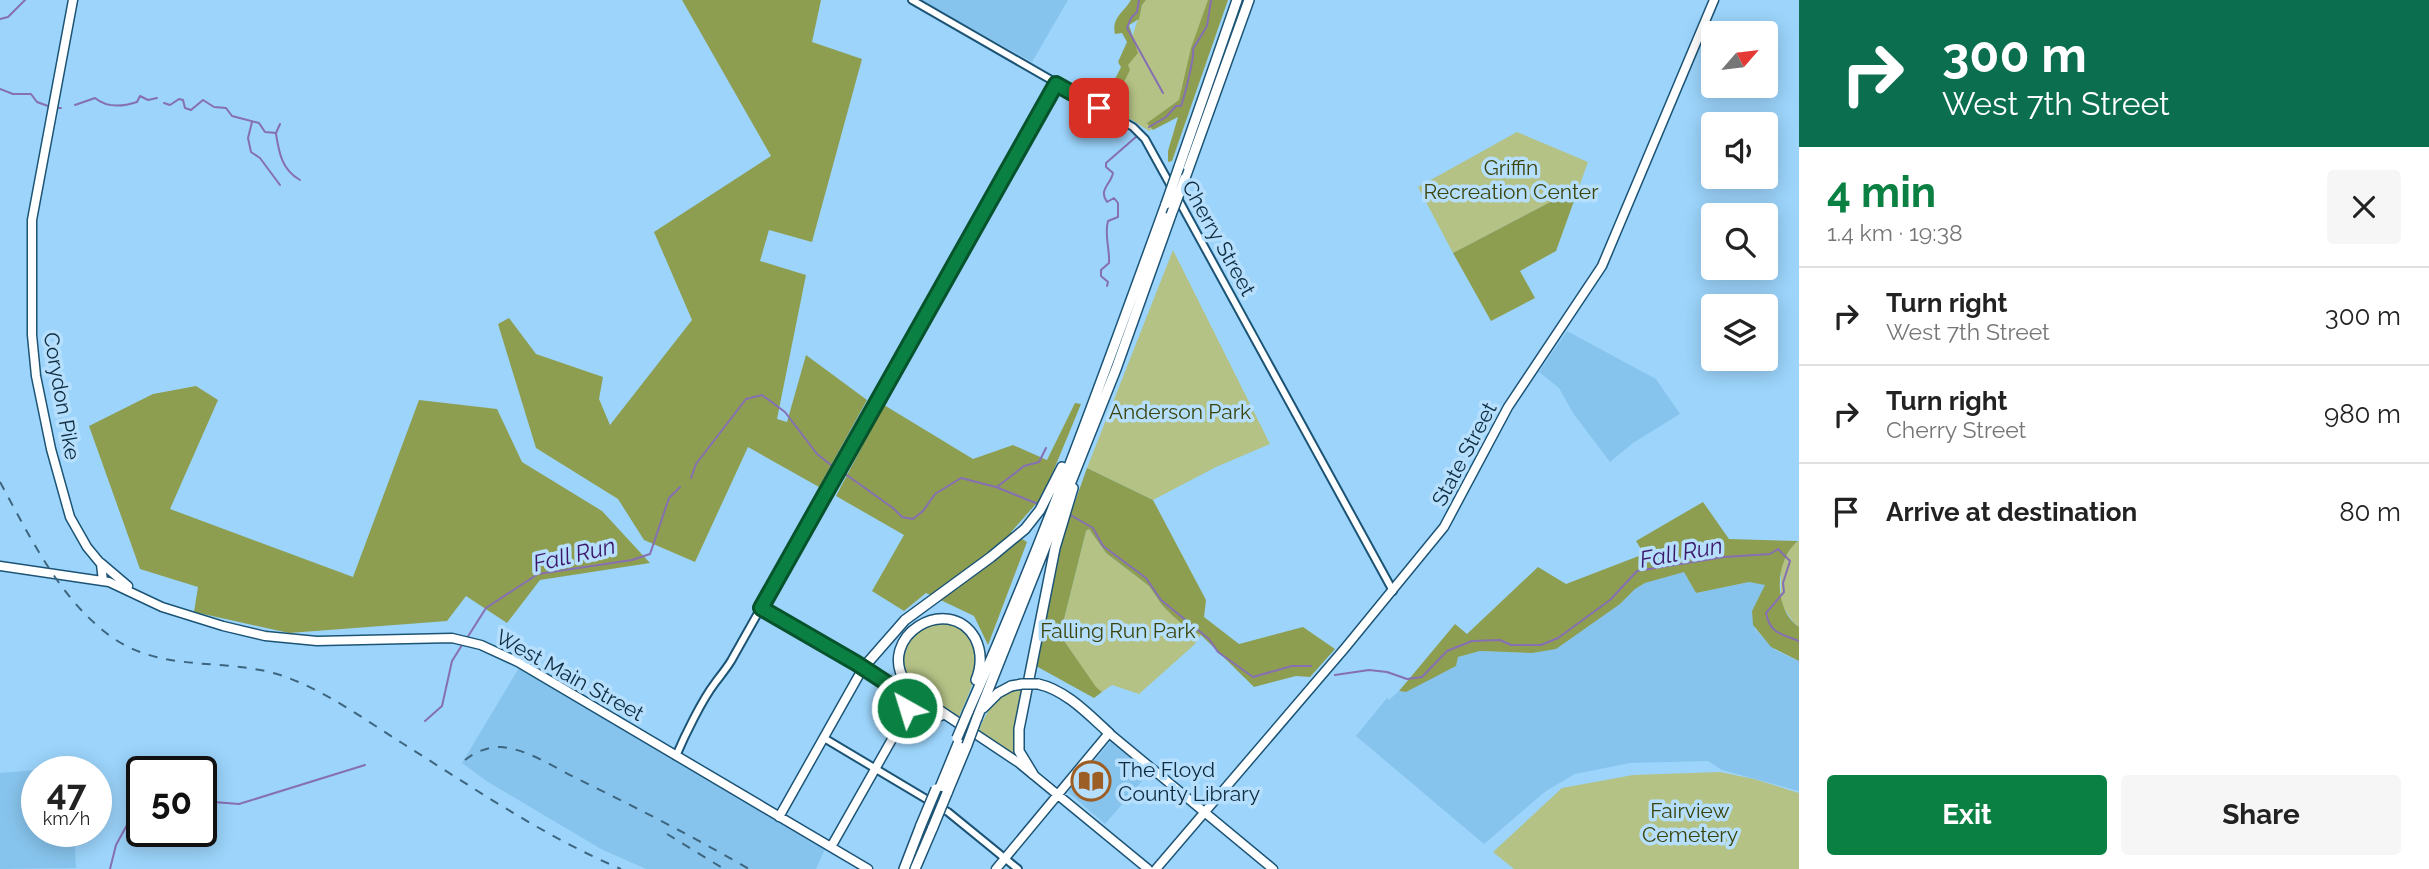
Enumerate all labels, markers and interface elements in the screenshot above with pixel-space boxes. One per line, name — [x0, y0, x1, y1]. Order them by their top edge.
north arrow — [1701, 21, 1778, 98]
map controls — [1701, 21, 1778, 371]
text: 300 m — [1942, 26, 2087, 83]
icon: right — [1827, 28, 1918, 119]
pin — [1069, 78, 1129, 138]
text: West 7th Street — [1942, 85, 2170, 122]
icon: arrive — [1080, 89, 1118, 127]
button: sound — [1701, 112, 1778, 189]
park label: Griffin Recreation Center — [1423, 155, 1599, 204]
text: 4 min — [1827, 168, 1936, 217]
button: close — [2327, 170, 2401, 244]
street label: Cherry Street — [1177, 176, 1261, 300]
button: search — [1701, 203, 1778, 280]
text: 1.4 km · 19:38 — [1827, 219, 1963, 246]
text: Turn right — [1886, 288, 2007, 318]
button: layers — [1701, 294, 1778, 371]
icon: right — [1827, 297, 1865, 335]
text: 300 m — [2325, 301, 2401, 331]
text: West 7th Street — [1886, 318, 2050, 345]
street label: Corydon Pike — [38, 330, 86, 462]
text: Turn right — [1886, 386, 2007, 416]
icon: right — [1827, 395, 1865, 433]
street label: State Street — [1426, 398, 1502, 510]
park label: Anderson Park — [1109, 399, 1251, 424]
text: 980 m — [2324, 399, 2401, 429]
text: Cherry Street — [1886, 416, 2026, 443]
icon: arrive — [1827, 493, 1865, 531]
text: Arrive at destination — [1886, 497, 2137, 527]
text: 80 m — [2339, 497, 2401, 527]
water label: Fall Run — [530, 531, 618, 577]
water label: Fall Run — [1637, 531, 1725, 573]
park label: Falling Run Park — [1040, 618, 1196, 643]
street label: West Main Street — [492, 624, 648, 726]
position arrow — [870, 671, 944, 745]
speed limit sign: 50 — [126, 756, 217, 847]
place label: The Floyd County Library — [1118, 757, 1260, 806]
library icon: The Floyd County Library — [1070, 760, 1112, 802]
text: 47 — [47, 772, 86, 813]
button: Exit — [1827, 775, 2107, 855]
button: Share — [2121, 775, 2401, 855]
park label: Fairview Cemetery — [1642, 798, 1738, 847]
text: km/h — [43, 808, 90, 829]

